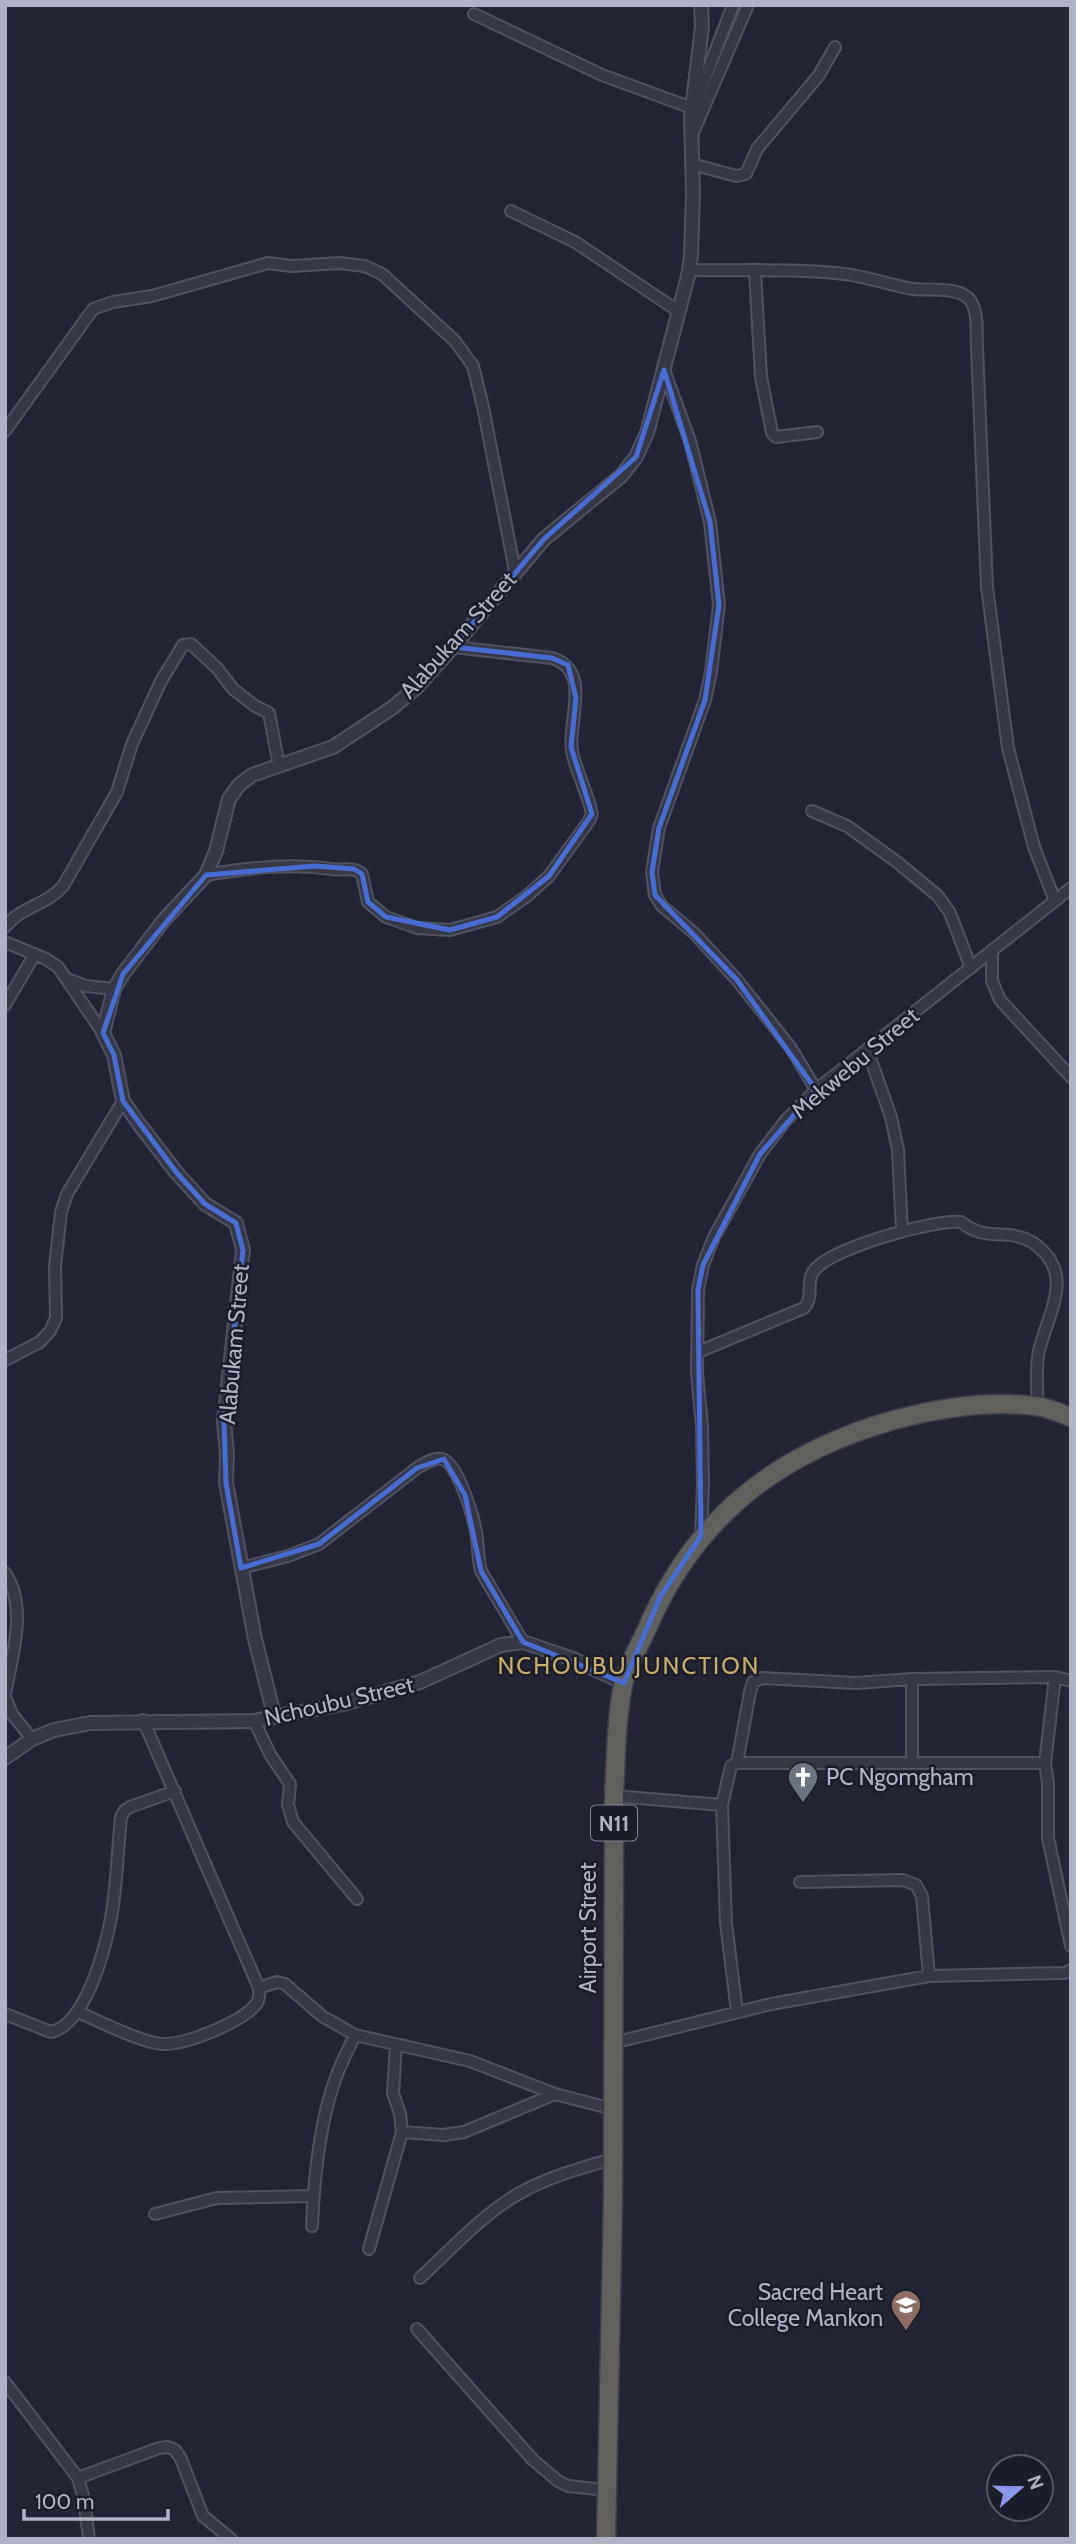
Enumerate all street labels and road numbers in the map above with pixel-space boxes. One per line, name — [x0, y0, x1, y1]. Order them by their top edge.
street label: Alabukam Street — [394, 566, 522, 704]
street label: Mekwebu Street — [786, 1001, 925, 1124]
street label: Alabukam Street — [213, 1262, 255, 1425]
street label: Nchoubu Street — [262, 1670, 417, 1732]
road number: N11 — [591, 1806, 637, 1840]
street label: Airport Street — [574, 1862, 602, 1994]

